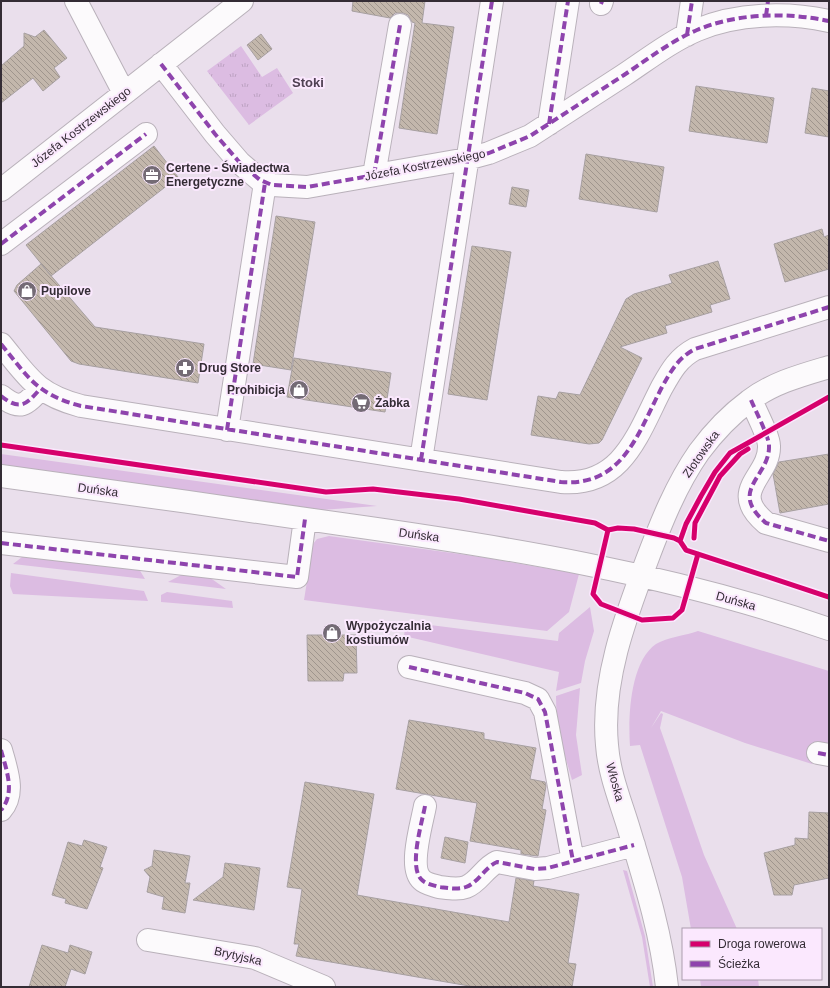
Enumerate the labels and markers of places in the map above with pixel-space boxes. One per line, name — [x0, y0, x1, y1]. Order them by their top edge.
place label: Certene - Świadectwa Energetyczne — [166, 160, 290, 189]
office icon: Certene - Świadectwa Energetyczne — [141, 164, 163, 186]
shop icon: Pupilove — [16, 280, 38, 302]
place label: Pupilove — [41, 284, 91, 298]
pharmacy icon: Drug Store — [174, 357, 196, 379]
place label: Drug Store — [199, 361, 261, 375]
shop icon: Prohibicja — [288, 379, 310, 401]
place label: Prohibicja — [227, 383, 285, 397]
supermarket icon: Żabka — [350, 392, 372, 414]
place label: Żabka — [375, 395, 410, 410]
place label: Wypożyczalnia kostiumów — [346, 619, 431, 647]
shop icon: Wypożyczalnia kostiumów — [321, 622, 343, 644]

